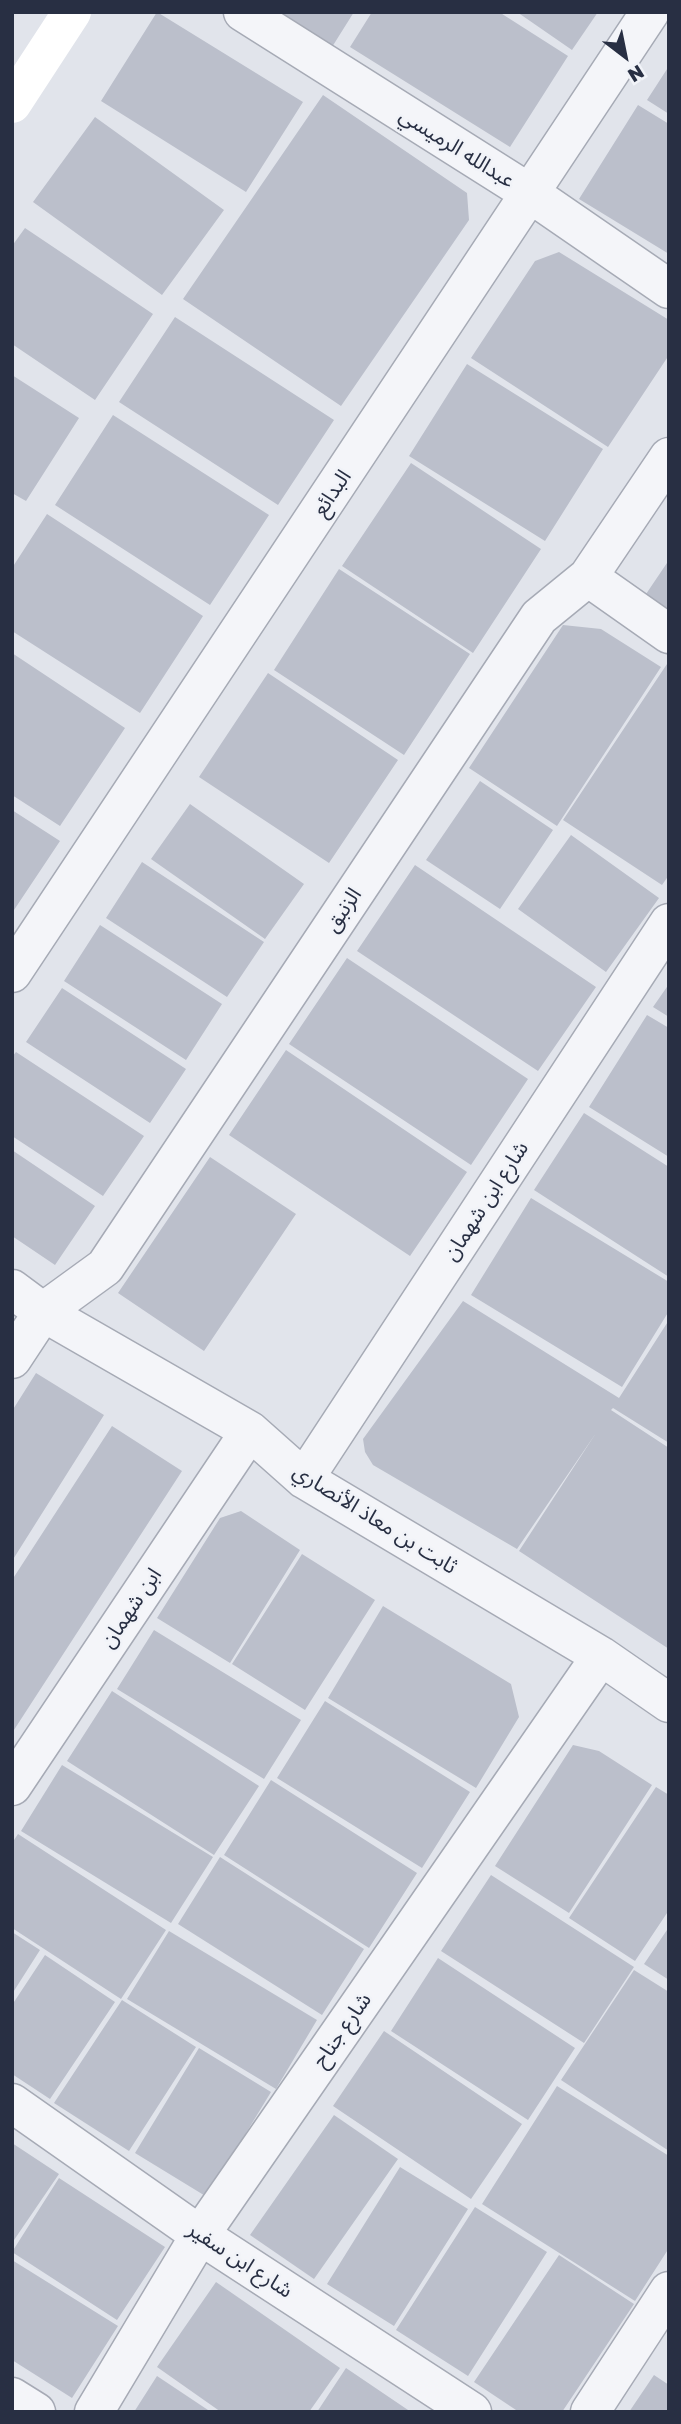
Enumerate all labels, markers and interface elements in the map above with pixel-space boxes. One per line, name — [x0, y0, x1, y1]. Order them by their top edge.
north arrow — [590, 21, 660, 91]
text: N — [624, 61, 649, 88]
street label: عبدالله الرميسي — [395, 103, 519, 193]
street label: البدائع — [307, 465, 357, 521]
street label: الزنبق — [319, 883, 367, 937]
street label: شارع ابن شهمان — [438, 1137, 534, 1265]
street label: ثابت بن معاذ الأنصاري — [288, 1458, 462, 1580]
street label: ابن شهمان — [95, 1563, 167, 1653]
street label: شارع جناح — [307, 1988, 377, 2072]
street label: شارع ابن سفير — [183, 2217, 297, 2303]

